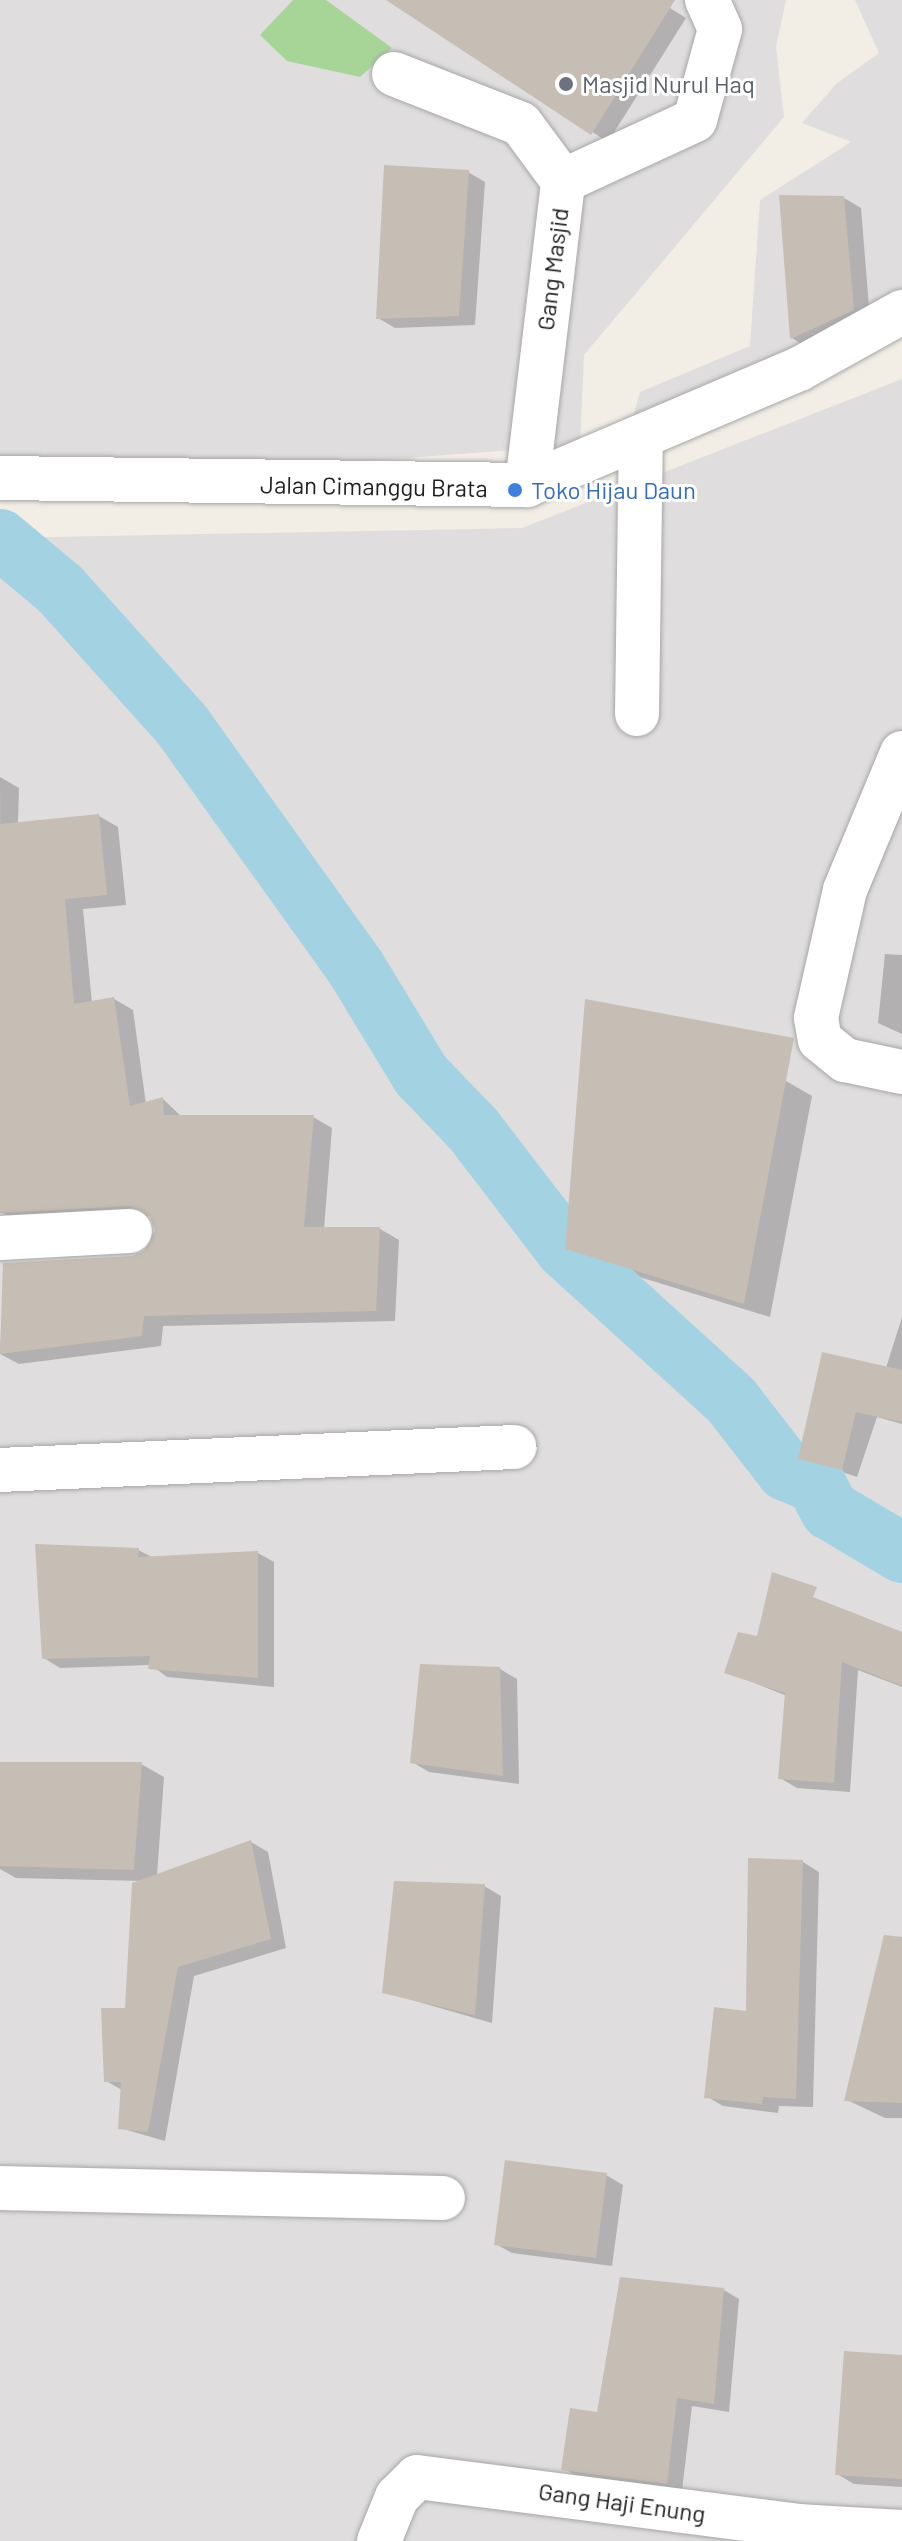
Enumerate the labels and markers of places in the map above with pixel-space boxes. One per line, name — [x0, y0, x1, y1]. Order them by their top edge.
place label: Masjid Nurul Haq — [582, 70, 755, 98]
marker: Masjid Nurul Haq — [557, 75, 575, 93]
place label: Toko Hijau Daun — [531, 476, 696, 504]
marker: Toko Hijau Daun — [506, 481, 524, 499]

